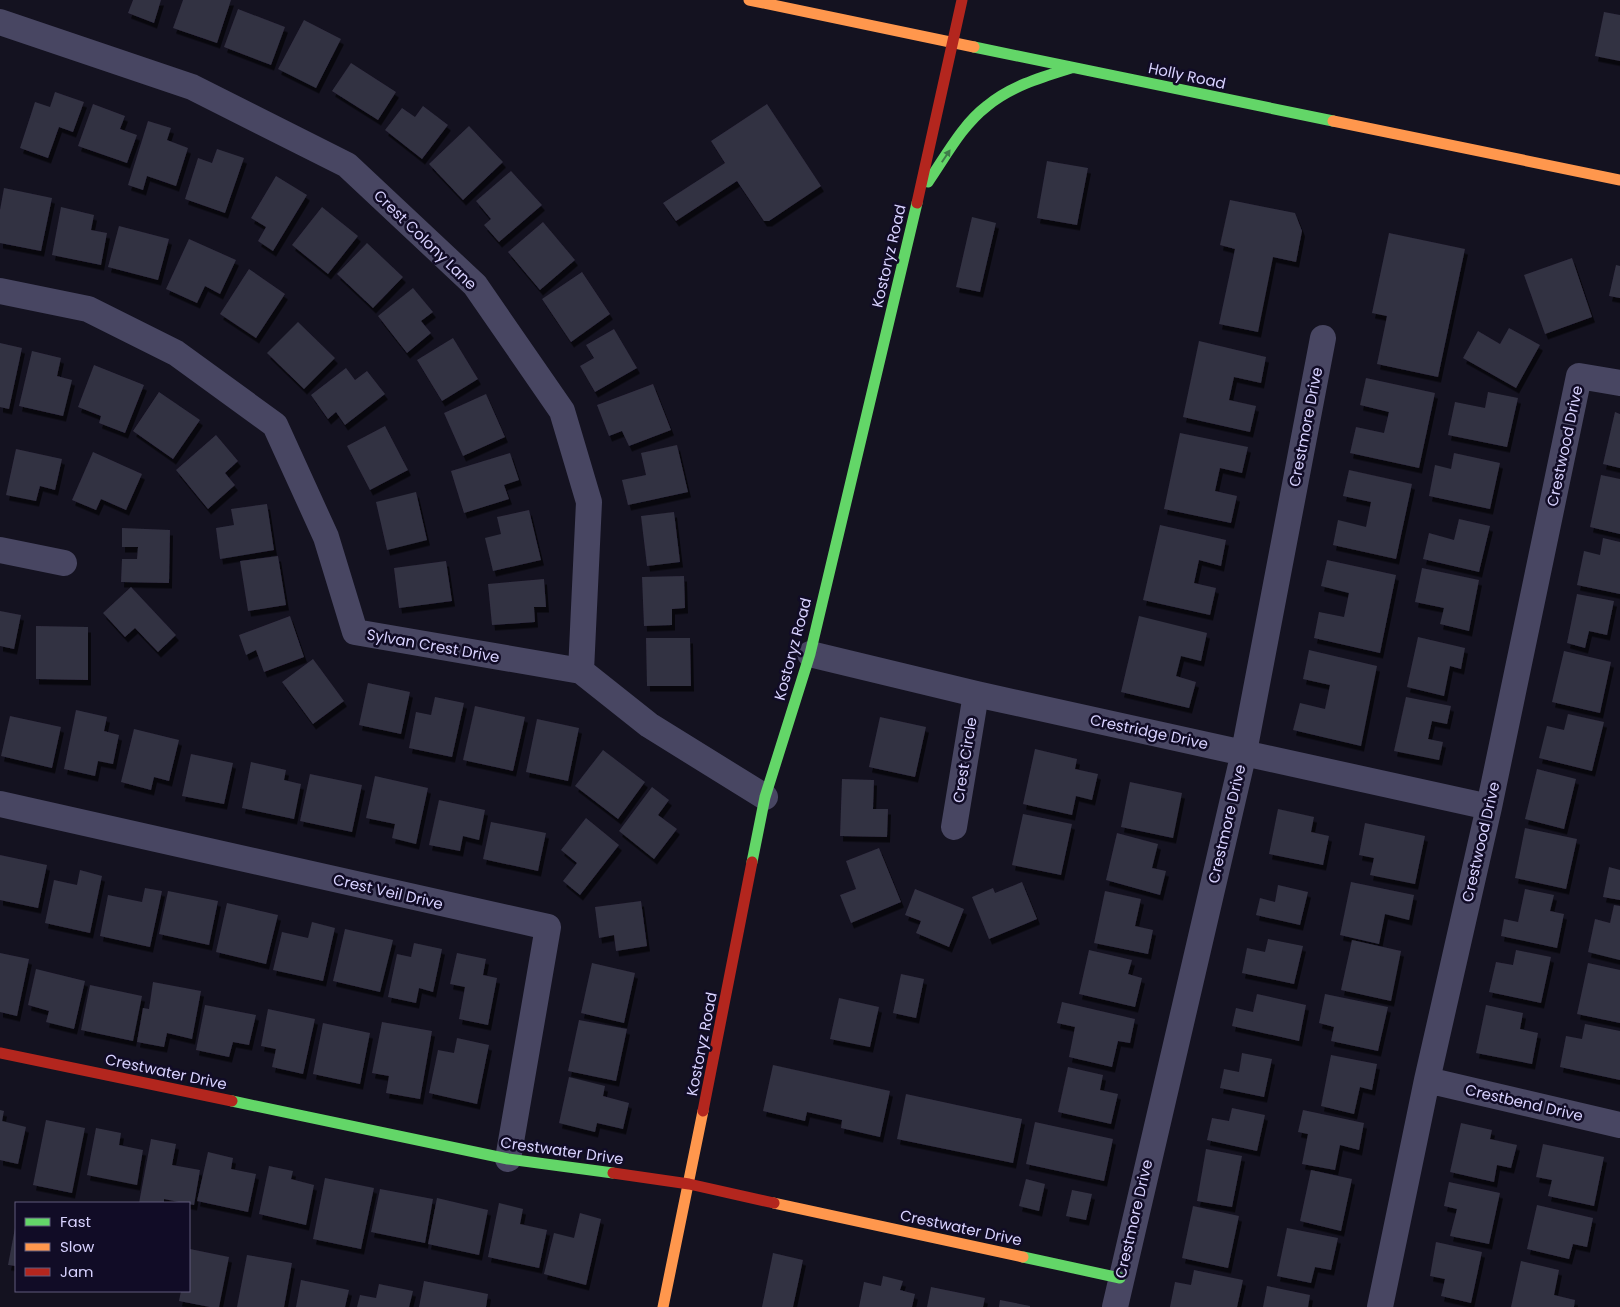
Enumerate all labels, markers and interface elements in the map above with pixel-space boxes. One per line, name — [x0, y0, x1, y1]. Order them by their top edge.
street label: Holly Road — [1146, 57, 1228, 94]
one-way arrow — [941, 149, 951, 162]
street label: Crest Colony Lane — [369, 185, 481, 294]
street label: Kostoryz Road — [866, 202, 911, 310]
street label: Crestmore Drive — [1284, 365, 1327, 488]
street label: Crestwood Drive — [1541, 384, 1588, 508]
street label: Kostoryz Road — [769, 595, 816, 702]
street label: Sylvan Crest Drive — [365, 623, 501, 668]
street label: Crestridge Drive — [1088, 709, 1210, 754]
street label: Crest Circle — [947, 715, 982, 804]
street label: Crestmore Drive — [1203, 762, 1250, 885]
street label: Crestwood Drive — [1456, 780, 1505, 904]
street label: Crest Veil Drive — [331, 869, 445, 914]
street label: Kostoryz Road — [681, 990, 722, 1098]
street label: Crestwater Drive — [103, 1048, 229, 1095]
street label: Crestbend Drive — [1463, 1079, 1585, 1126]
street label: Crestwater Drive — [499, 1131, 625, 1170]
street label: Crestmore Drive — [1110, 1157, 1157, 1280]
legend — [15, 1202, 190, 1292]
street label: Crestwater Drive — [898, 1204, 1024, 1251]
text: Fast — [60, 1211, 91, 1232]
text: Slow — [60, 1236, 95, 1257]
text: Jam — [60, 1261, 94, 1282]

